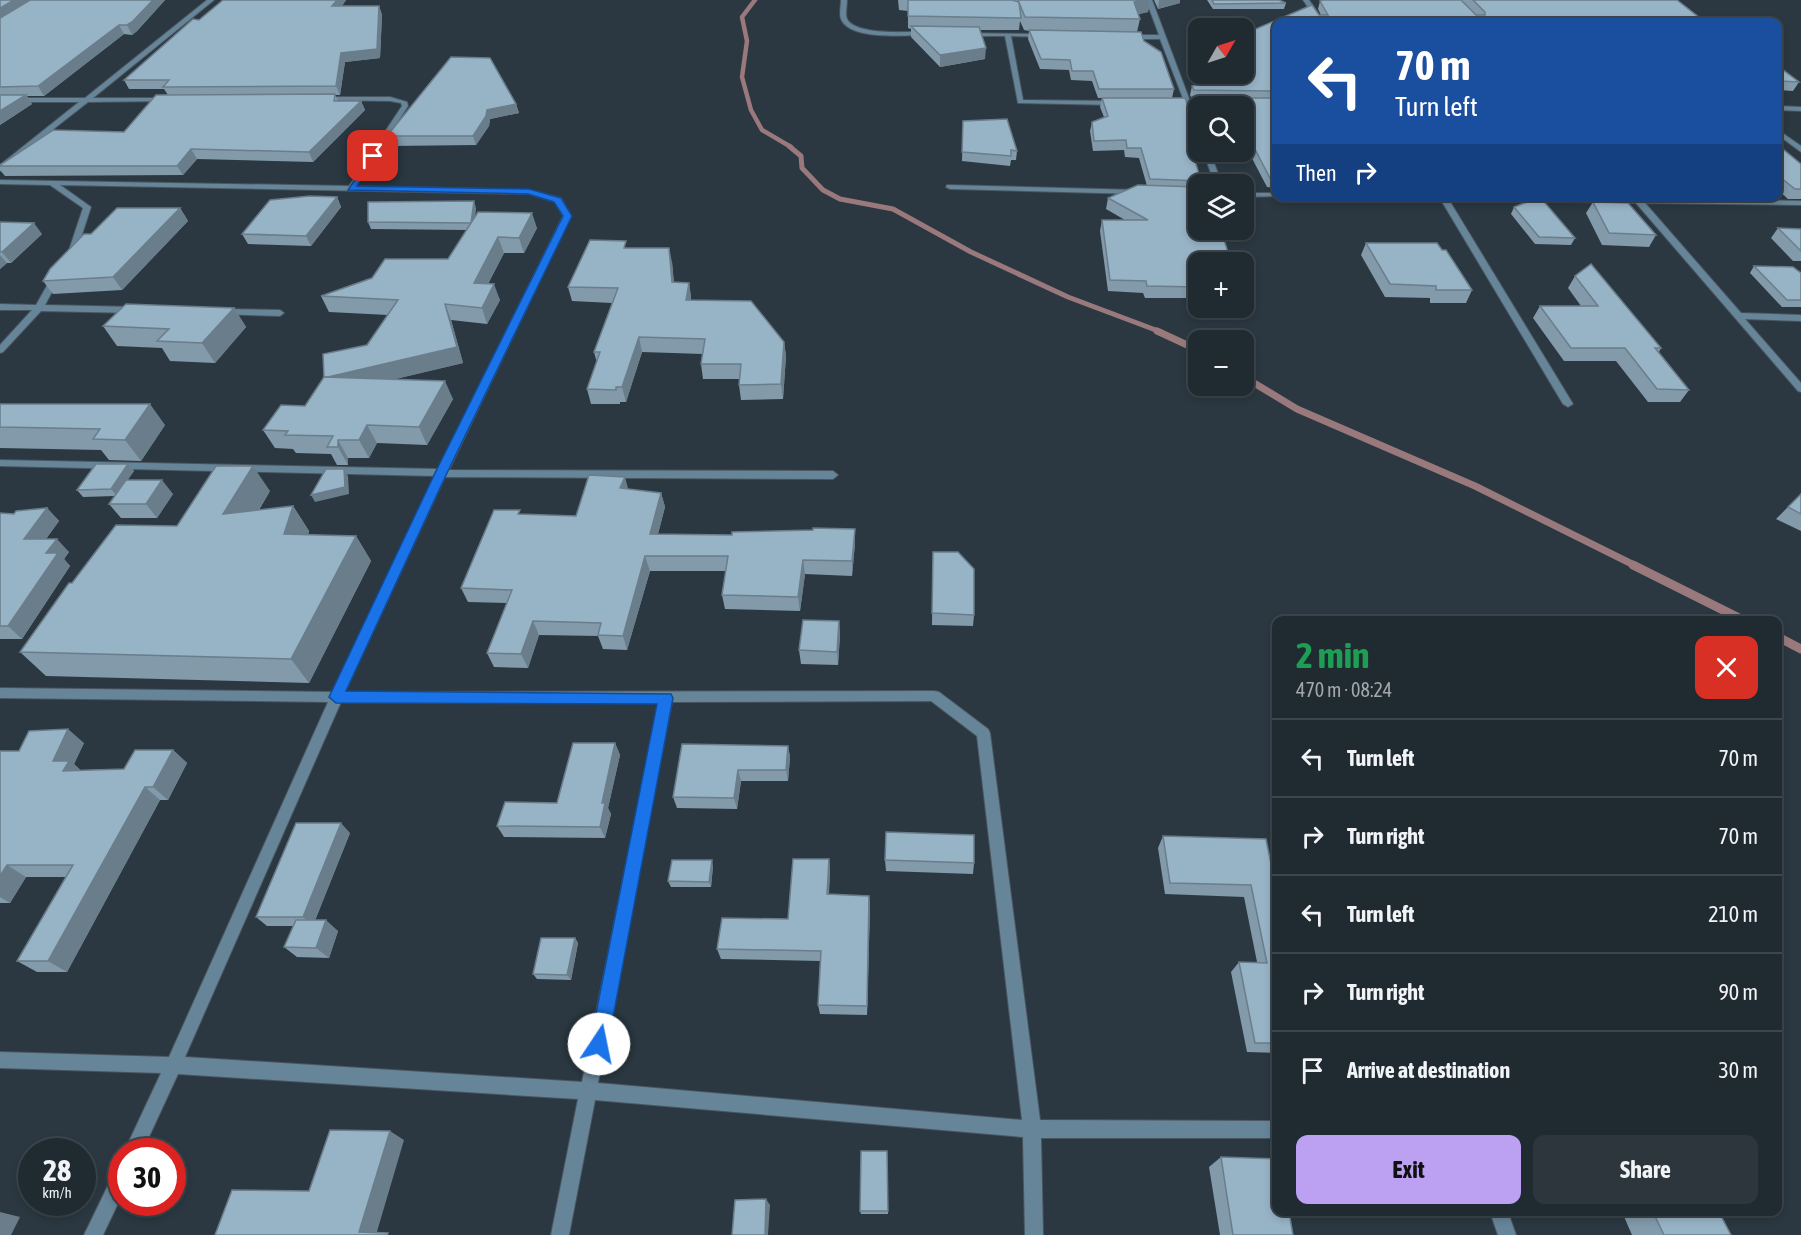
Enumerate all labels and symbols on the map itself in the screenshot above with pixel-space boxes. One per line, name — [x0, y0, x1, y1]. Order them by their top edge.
north arrow — [1188, 18, 1254, 84]
pin — [347, 130, 398, 181]
position arrow — [567, 1012, 631, 1076]
speed limit sign: 30 — [108, 1138, 186, 1216]

